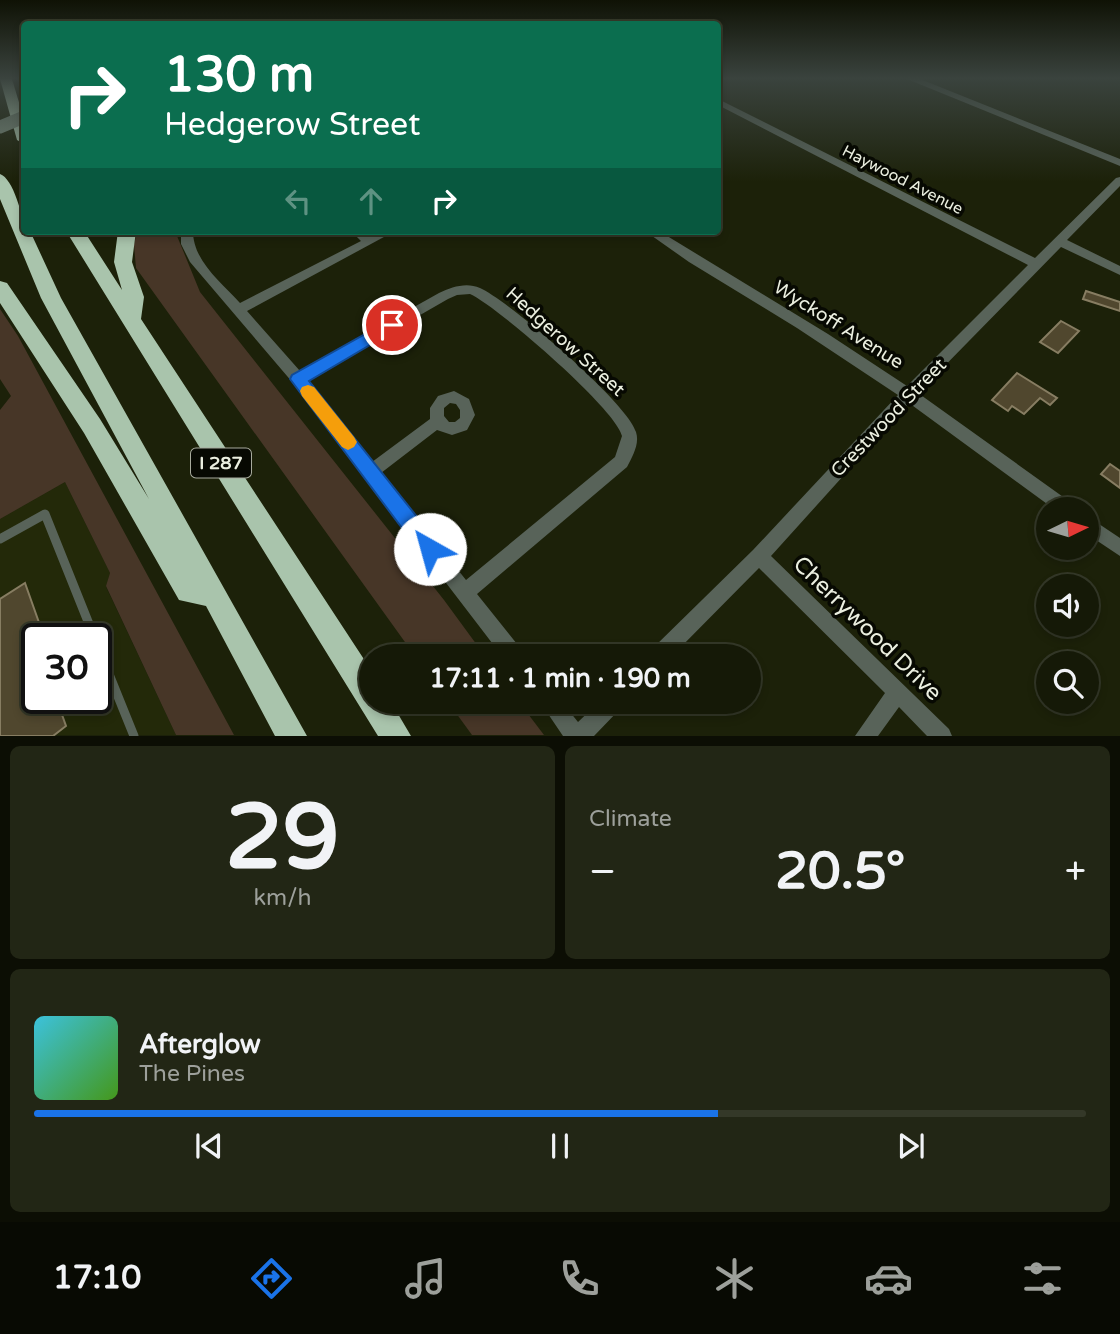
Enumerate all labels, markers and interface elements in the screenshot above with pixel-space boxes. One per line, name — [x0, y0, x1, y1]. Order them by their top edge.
text: 130 m — [164, 46, 314, 105]
icon: right — [49, 49, 140, 140]
text: Hedgerow Street — [164, 106, 420, 144]
street label: Haywood Avenue — [839, 141, 966, 219]
icon: left — [279, 182, 317, 220]
icon: ahead — [352, 182, 390, 220]
icon: right — [425, 182, 463, 220]
street label: Wyckoff Avenue — [770, 276, 907, 374]
street label: Hedgerow Street — [501, 283, 629, 401]
pin — [362, 295, 422, 355]
icon: arrive — [373, 306, 411, 344]
street label: Crestwood Street — [827, 354, 951, 482]
road number: I 287 — [191, 448, 251, 477]
north arrow — [1036, 497, 1099, 560]
map controls — [1036, 497, 1099, 714]
position arrow — [393, 512, 467, 586]
street label: Cherrywood Drive — [787, 551, 948, 707]
button: sound — [1036, 574, 1099, 637]
speed limit sign: 30 — [21, 623, 112, 714]
button: search — [1036, 651, 1099, 714]
text: 17:11 · 1 min · 190 m — [429, 663, 691, 694]
text: 29 — [225, 783, 340, 893]
text: Climate — [589, 805, 672, 833]
text: 20.5° — [775, 840, 905, 903]
text: − — [589, 849, 616, 895]
text: + — [1065, 849, 1086, 895]
text: km/h — [254, 884, 311, 912]
text: Afterglow — [139, 1029, 261, 1060]
text: The Pines — [139, 1060, 245, 1088]
icon: previous — [190, 1127, 228, 1165]
icon: pause — [541, 1127, 579, 1165]
icon: next — [892, 1127, 930, 1165]
icon: directions — [247, 1254, 296, 1303]
icon: music — [401, 1254, 450, 1303]
icon: phone — [555, 1254, 604, 1303]
icon: climate — [710, 1254, 759, 1303]
icon: car — [864, 1254, 913, 1303]
icon: filters — [1018, 1254, 1067, 1303]
text: 17:10 — [53, 1259, 141, 1297]

